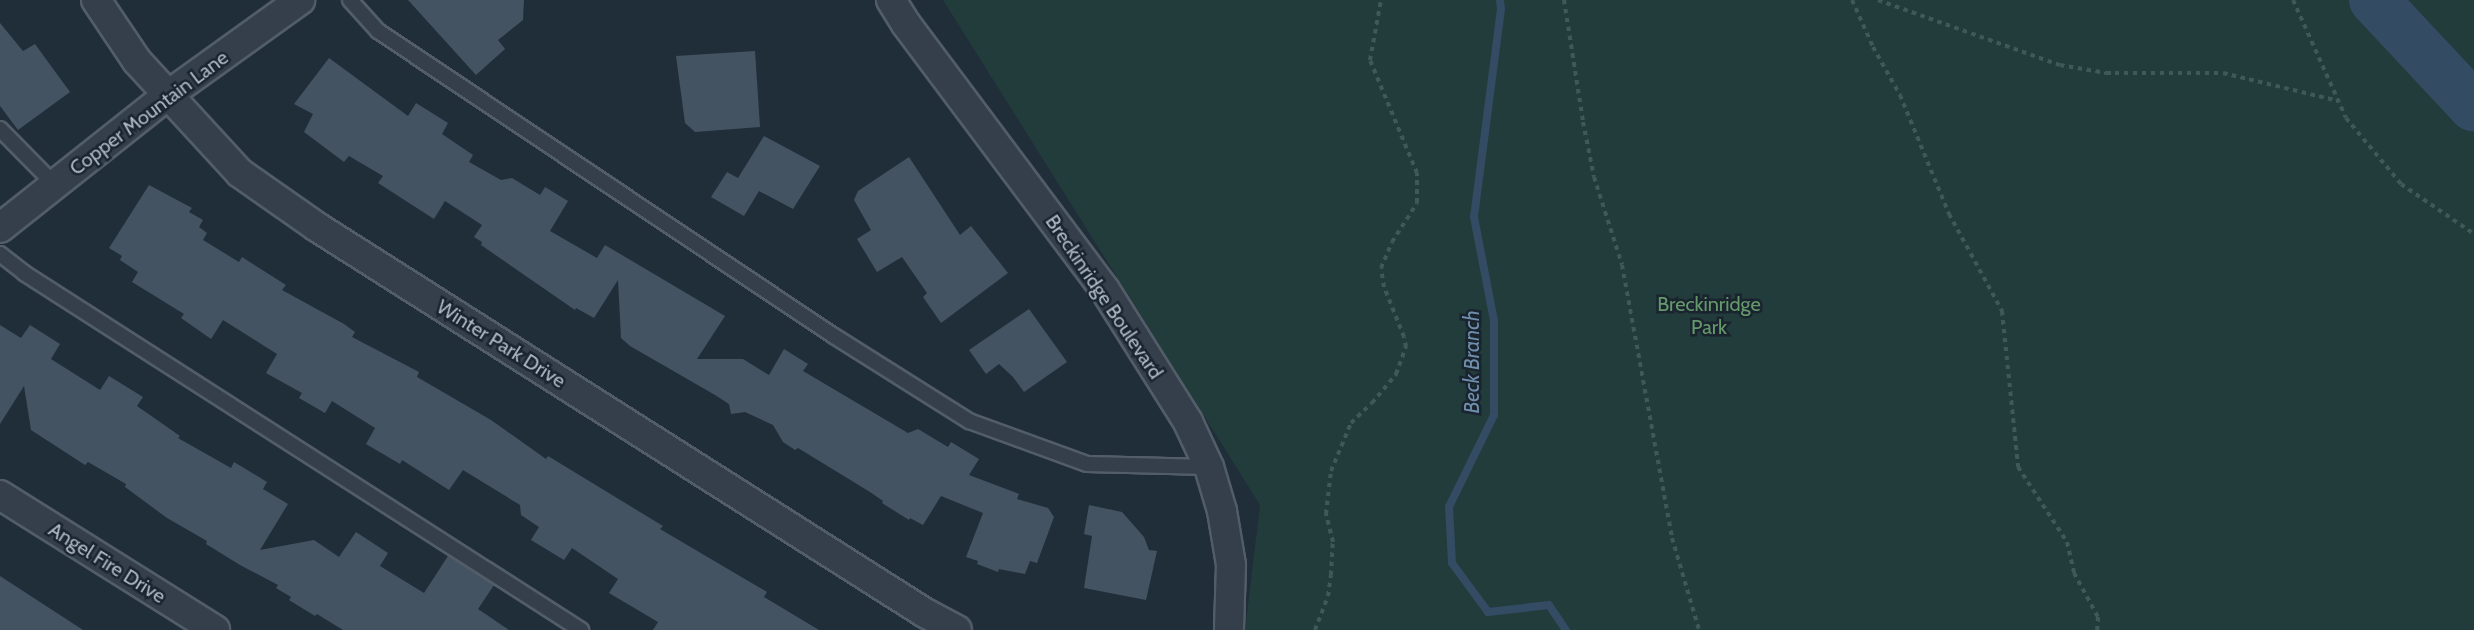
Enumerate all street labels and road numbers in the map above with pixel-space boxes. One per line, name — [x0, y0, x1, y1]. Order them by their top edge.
street label: Copper Mountain Lane — [65, 46, 233, 180]
street label: Breckinridge Boulevard — [1040, 210, 1168, 384]
street label: Winter Park Drive — [432, 295, 570, 393]
street label: Angel Fire Drive — [44, 518, 170, 608]

